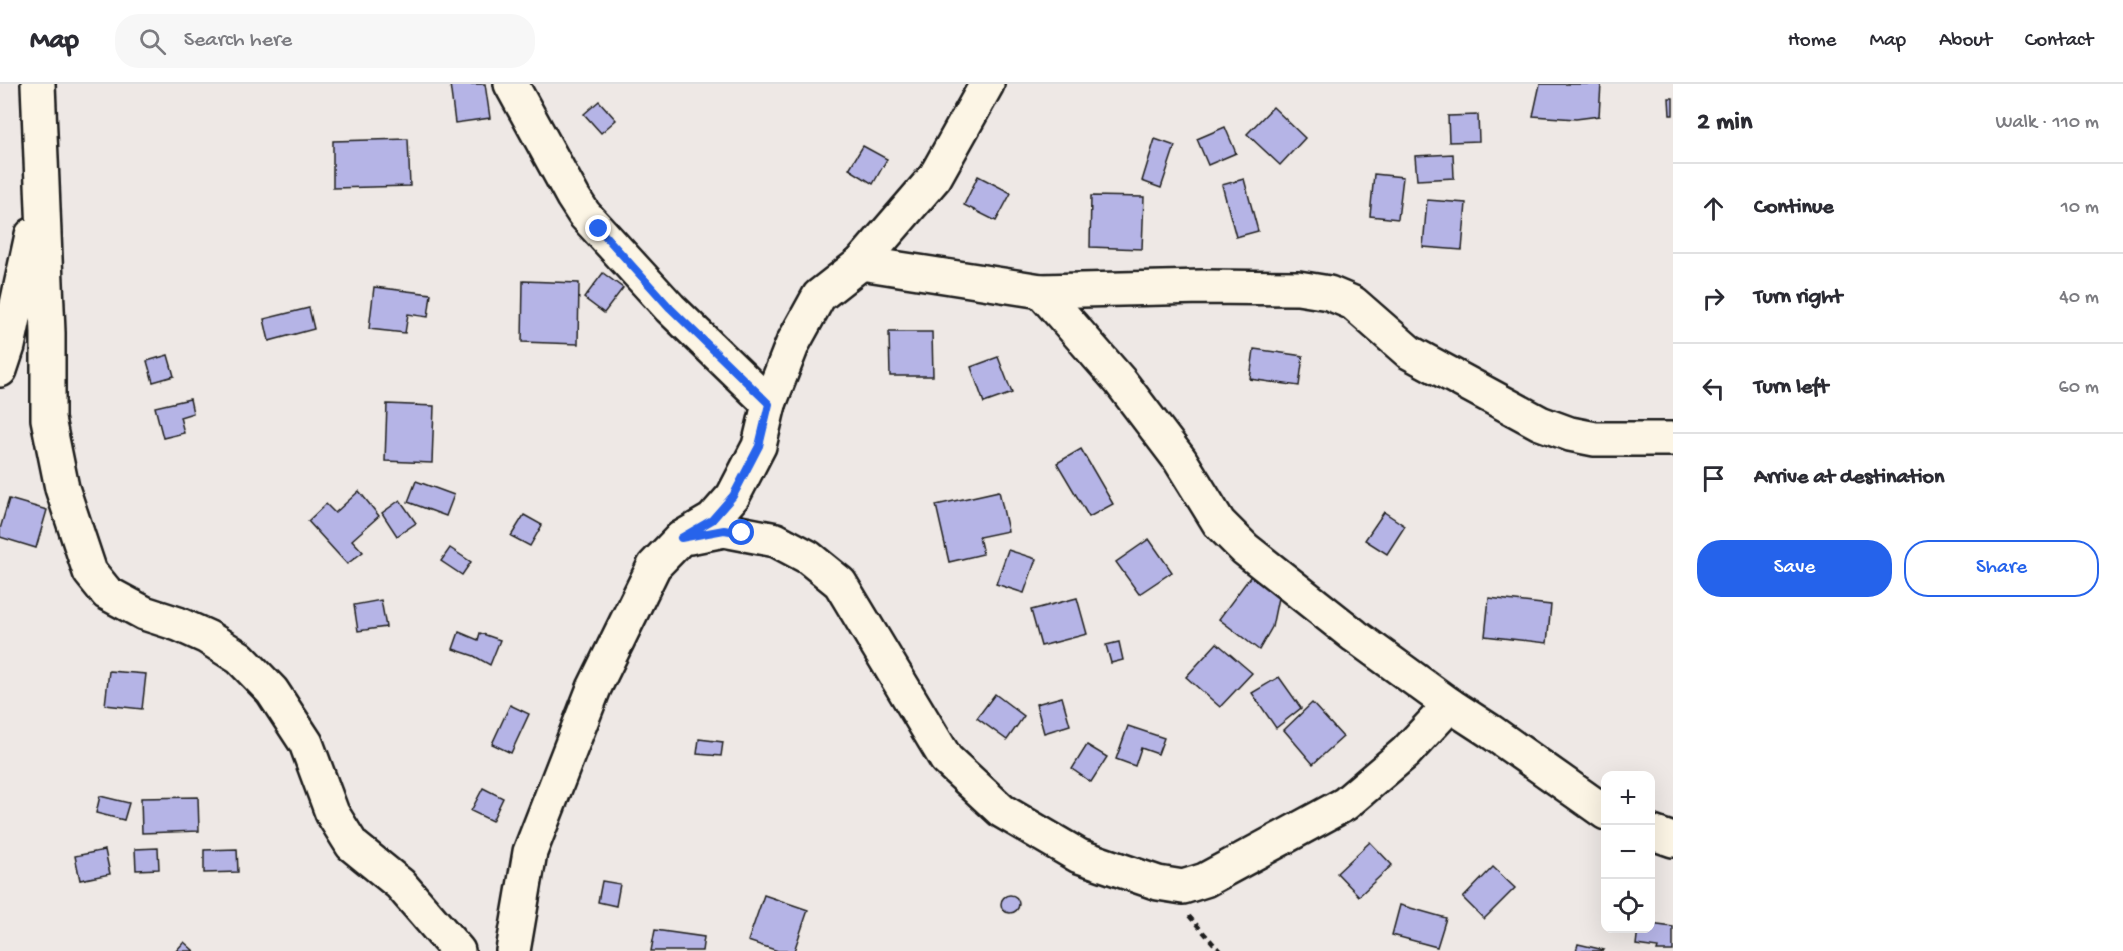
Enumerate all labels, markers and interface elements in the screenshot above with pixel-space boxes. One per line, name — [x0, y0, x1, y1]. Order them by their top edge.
search box — [115, 14, 535, 68]
text: Map — [30, 25, 79, 58]
icon: search — [136, 25, 169, 58]
text: Search here — [184, 28, 292, 54]
text: Home — [1788, 29, 1836, 54]
text: Map — [1869, 29, 1906, 54]
text: About — [1939, 29, 1992, 54]
text: Contact — [2025, 29, 2093, 54]
text: 2 min — [1697, 108, 1752, 139]
text: Walk · 110 m — [1995, 112, 2099, 135]
icon: ahead — [1697, 192, 1730, 225]
text: Continue — [1754, 195, 1834, 221]
text: 10 m — [2061, 197, 2099, 220]
route end — [585, 215, 611, 241]
icon: right — [1697, 282, 1730, 315]
text: Turn right — [1754, 285, 1842, 311]
text: 40 m — [2059, 287, 2099, 310]
icon: left — [1697, 372, 1730, 405]
text: Turn left — [1754, 375, 1828, 401]
text: 60 m — [2059, 377, 2099, 400]
icon: arrive — [1697, 462, 1730, 495]
text: Arrive at destination — [1754, 465, 1944, 491]
route start — [728, 519, 754, 545]
button: Save — [1697, 540, 1892, 597]
button: Share — [1904, 540, 2099, 597]
map controls — [1601, 771, 1655, 933]
button: + — [1601, 771, 1655, 825]
button: − — [1601, 825, 1655, 879]
button: locate — [1601, 879, 1655, 933]

